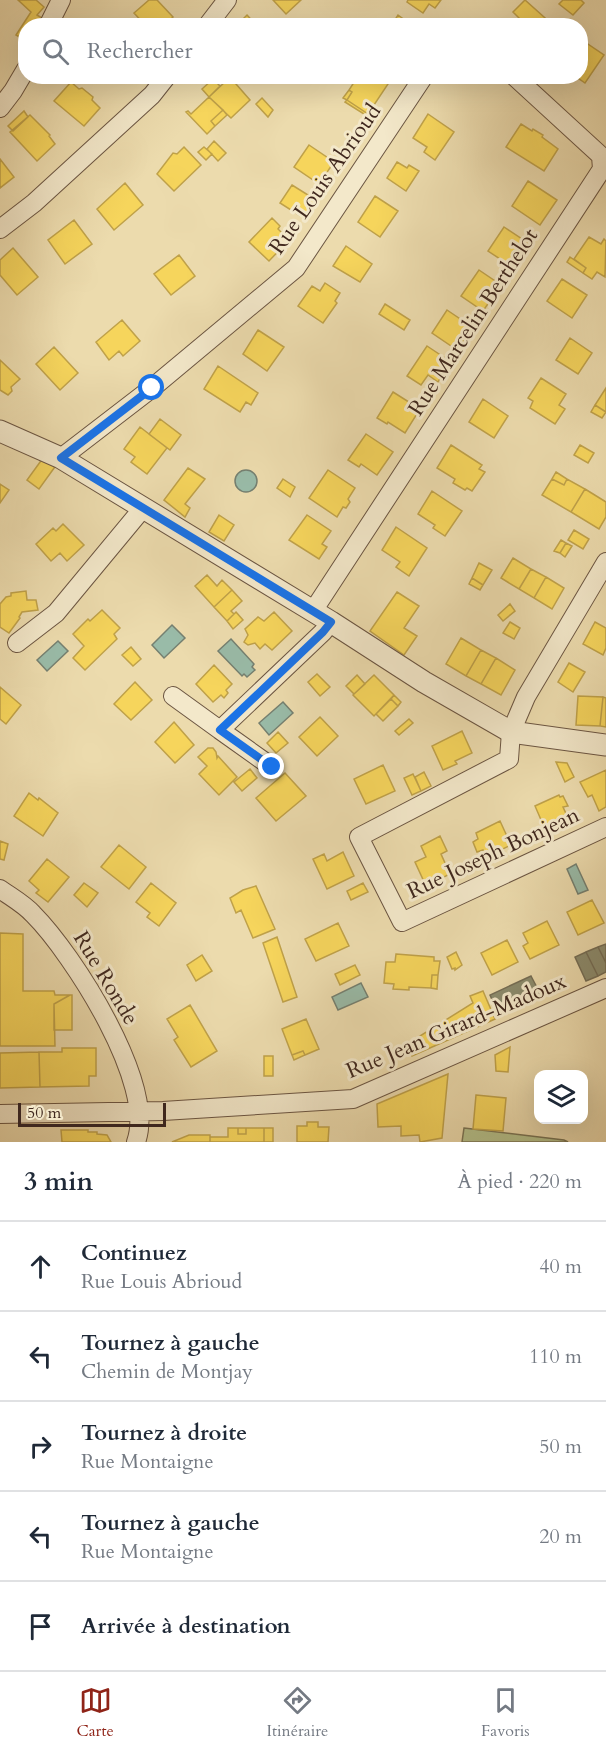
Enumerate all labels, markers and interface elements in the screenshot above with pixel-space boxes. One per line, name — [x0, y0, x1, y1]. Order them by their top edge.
search box — [18, 18, 588, 84]
icon: search — [39, 35, 72, 68]
text: Rechercher — [87, 36, 192, 66]
street label: Rue Louis Abrioud — [262, 98, 388, 260]
street label: Rue Marcelin Berthelot — [401, 222, 545, 422]
route start — [138, 374, 164, 400]
route end — [258, 753, 284, 779]
street label: Rue Joseph Bonjean — [402, 800, 585, 906]
street label: Rue Ronde — [66, 925, 146, 1031]
street label: Rue Jean Girard-Madoux — [341, 966, 571, 1086]
map controls — [534, 1070, 588, 1124]
button: layers — [534, 1070, 588, 1124]
scale bar — [18, 1100, 166, 1128]
text: 50 m — [27, 1102, 61, 1124]
text: 3 min — [24, 1164, 93, 1199]
text: À pied · 220 m — [458, 1168, 582, 1195]
text: Continuez — [81, 1238, 187, 1268]
icon: ahead — [24, 1250, 57, 1283]
text: 40 m — [539, 1253, 582, 1280]
text: Rue Louis Abrioud — [81, 1268, 242, 1295]
text: Tournez à gauche — [81, 1328, 260, 1358]
icon: left — [24, 1340, 57, 1373]
text: 110 m — [529, 1343, 582, 1370]
text: Chemin de Montjay — [81, 1358, 253, 1385]
text: Tournez à droite — [81, 1418, 247, 1448]
icon: right — [24, 1430, 57, 1463]
text: 50 m — [539, 1433, 582, 1460]
text: Rue Montaigne — [81, 1448, 214, 1475]
text: Tournez à gauche — [81, 1508, 260, 1538]
icon: left — [24, 1520, 57, 1553]
text: 20 m — [539, 1523, 582, 1550]
text: Rue Montaigne — [81, 1538, 214, 1565]
icon: arrive — [24, 1610, 57, 1643]
text: Arrivée à destination — [81, 1611, 291, 1641]
tab: Carte — [76, 1684, 114, 1742]
tab: Itinéraire — [267, 1684, 328, 1742]
tab: Favoris — [481, 1684, 530, 1742]

